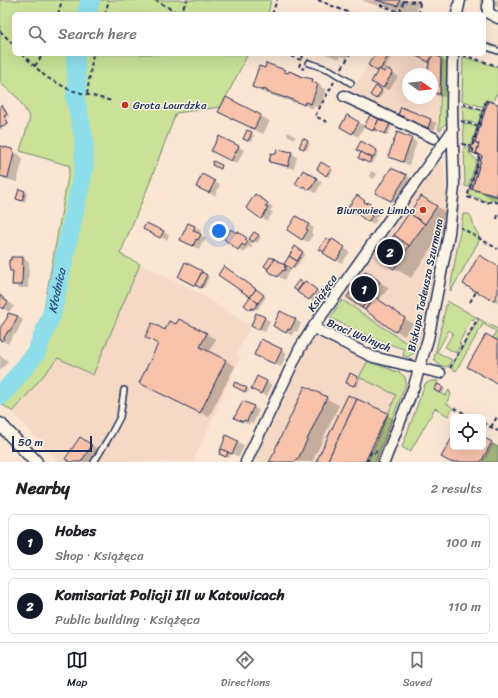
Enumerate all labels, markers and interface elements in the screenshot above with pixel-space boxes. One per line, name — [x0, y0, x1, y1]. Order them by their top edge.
search box — [12, 12, 486, 56]
text: Search here — [58, 21, 137, 47]
icon: search — [26, 23, 48, 45]
north arrow — [402, 68, 438, 104]
place label: Grota Lourdzka — [133, 96, 207, 115]
marker: Grota Lourdzka — [120, 100, 130, 110]
place label: Biurowiec Limbo — [337, 201, 415, 220]
marker: Biurowiec Limbo — [418, 205, 428, 215]
street label: Biskupa Tadeusza Szurmana — [402, 216, 449, 353]
your location — [209, 221, 229, 241]
pin: 2 — [377, 237, 403, 267]
water label: Kłodnica — [41, 265, 73, 315]
street label: Książęca — [303, 270, 343, 316]
pin: 1 — [351, 274, 377, 304]
street label: Braci Wolnych — [324, 313, 394, 358]
map controls — [450, 414, 486, 450]
button: locate — [450, 414, 486, 450]
text: 50 m — [18, 433, 43, 452]
scale bar — [12, 434, 92, 453]
text: Nearby — [16, 473, 70, 503]
text: 2 results — [431, 477, 482, 500]
text: Hobes — [55, 518, 96, 544]
text: 1 — [27, 531, 33, 554]
text: 100 m — [446, 531, 481, 554]
text: Shop · Książęca — [55, 544, 144, 567]
text: Komisariat Policji III w Katowicach — [55, 582, 285, 608]
text: 2 — [26, 595, 34, 618]
text: 110 m — [448, 595, 481, 618]
text: Public building · Książęca — [55, 608, 200, 631]
tab: Map — [66, 649, 88, 692]
tab: Directions — [221, 649, 270, 692]
tab: Saved — [403, 649, 432, 692]

